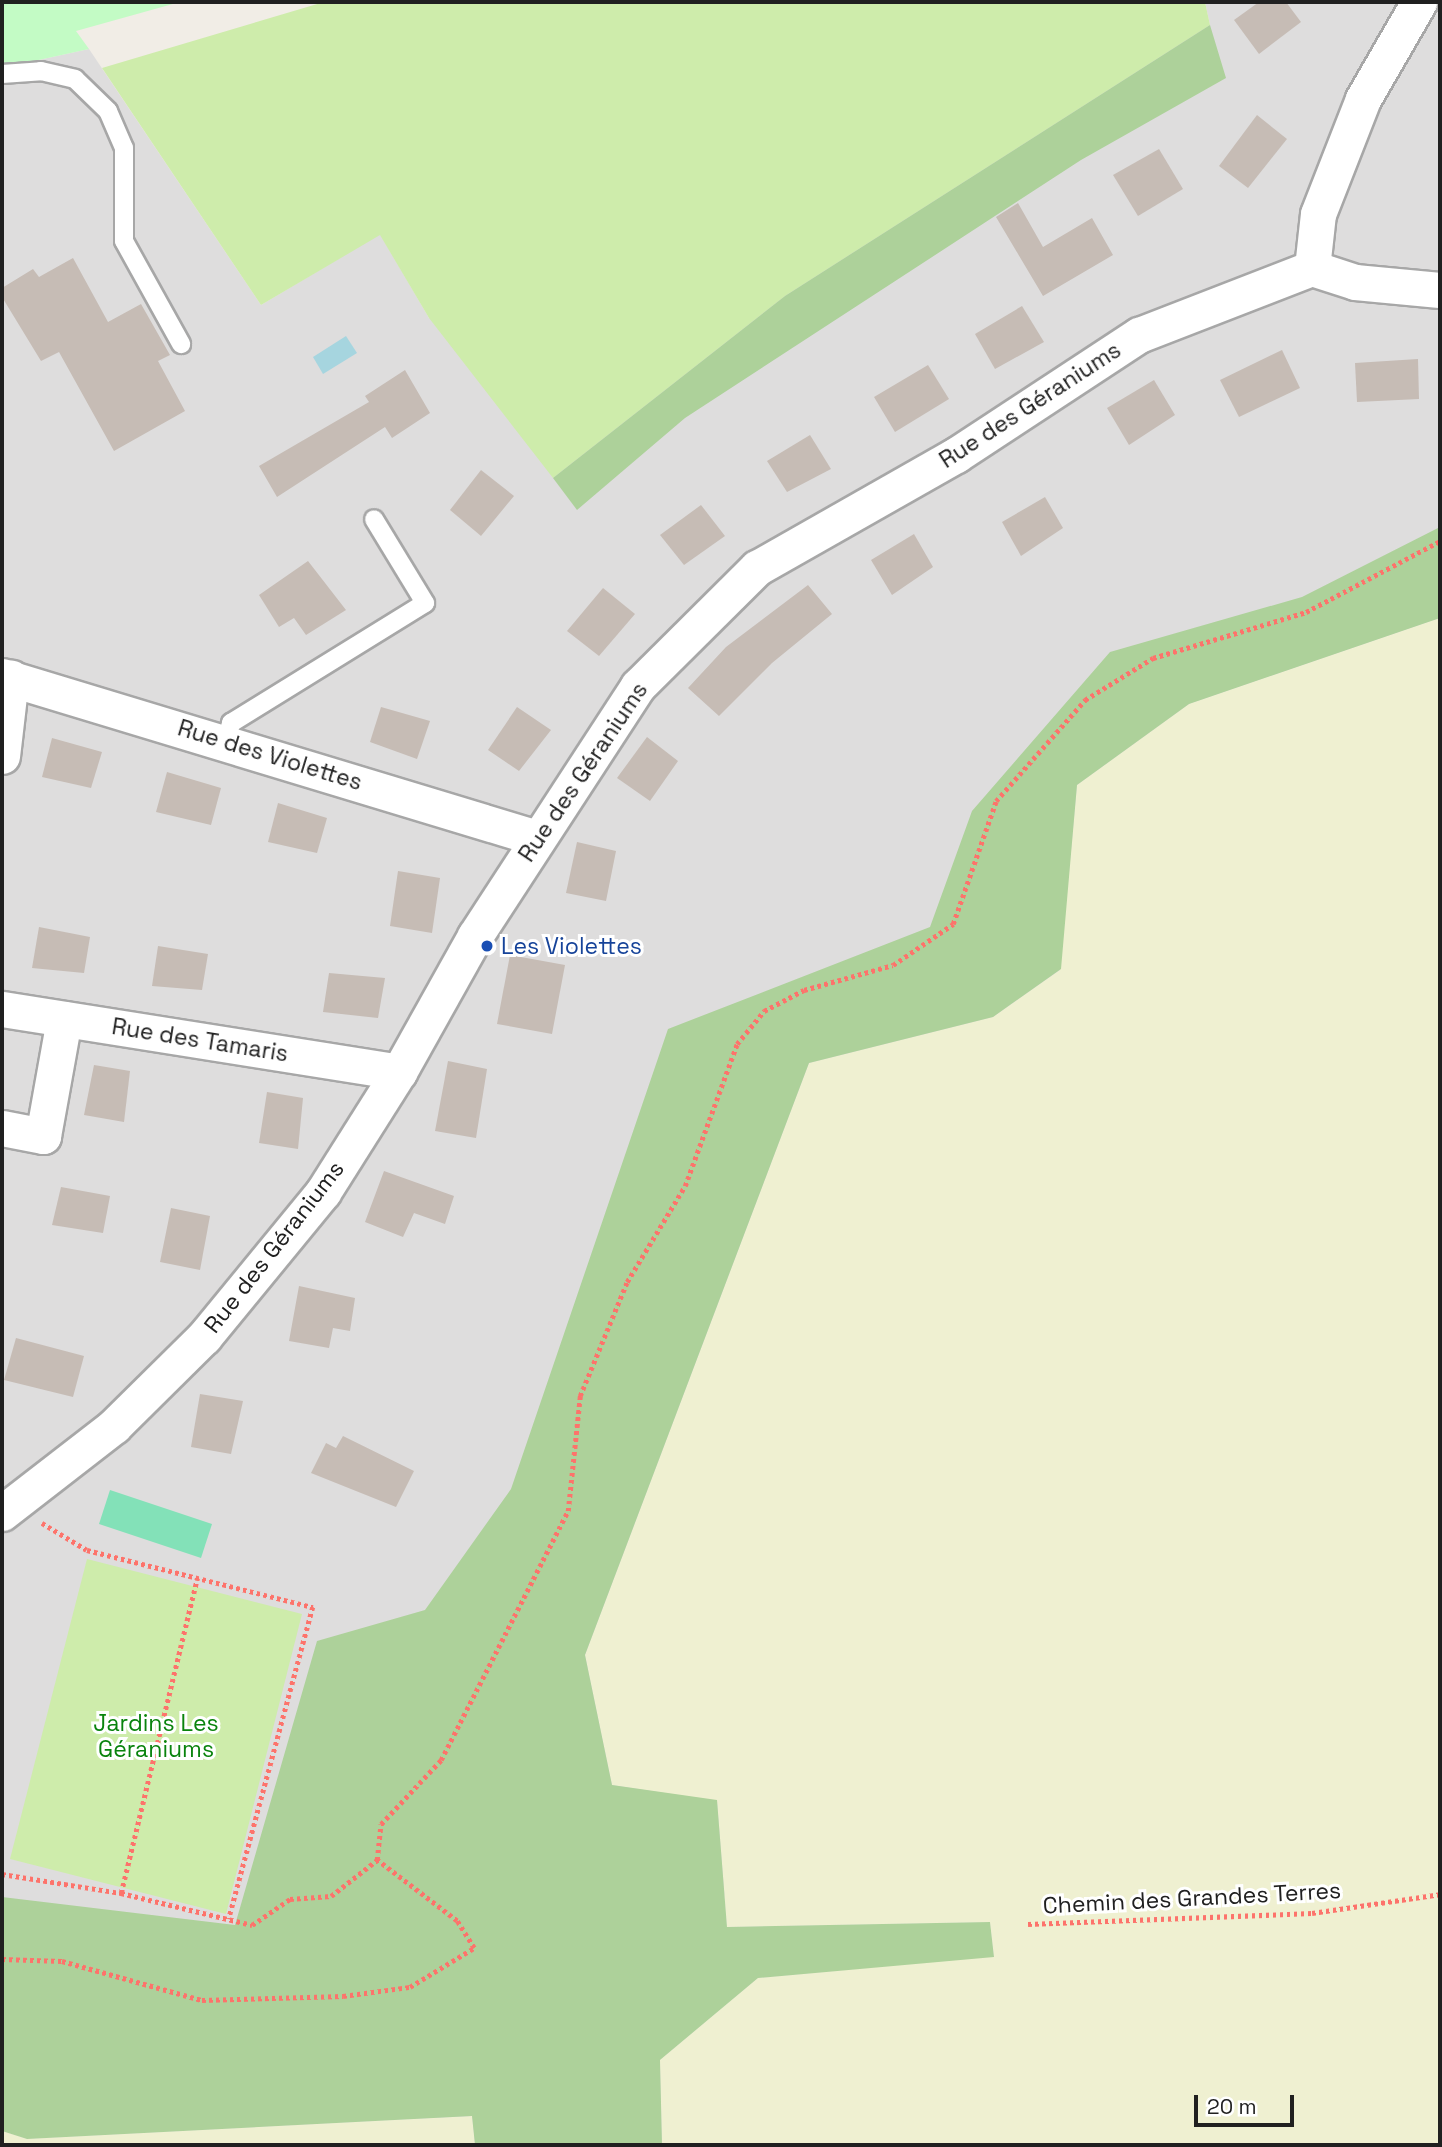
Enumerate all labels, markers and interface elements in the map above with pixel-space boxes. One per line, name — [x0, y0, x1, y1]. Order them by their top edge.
street label: Rue des Géraniums — [934, 336, 1126, 474]
street label: Rue des Géraniums — [513, 677, 653, 867]
street label: Rue des Violettes — [174, 714, 366, 796]
place label: Les Violettes — [501, 932, 642, 960]
marker: Les Violettes — [479, 938, 495, 954]
street label: Rue des Tamaris — [110, 1012, 290, 1068]
street label: Rue des Géraniums — [198, 1156, 350, 1338]
park label: Jardins Les Géraniums — [93, 1709, 219, 1763]
street label: Chemin des Grandes Terres — [1042, 1876, 1342, 1920]
scale bar — [1197, 2080, 1297, 2124]
text: 20 m — [1207, 2093, 1257, 2120]

